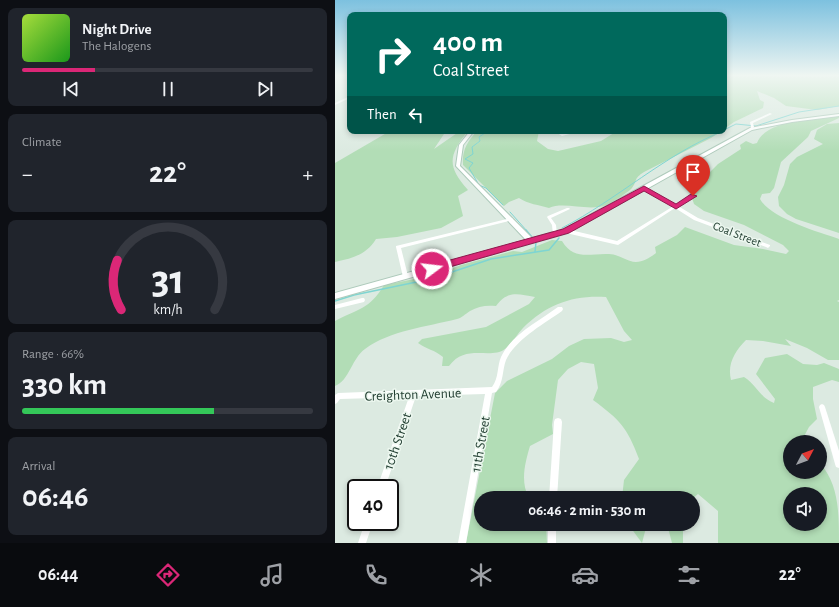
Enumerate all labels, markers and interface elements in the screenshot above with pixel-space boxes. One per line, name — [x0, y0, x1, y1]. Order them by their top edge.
text: Night Drive — [82, 22, 152, 37]
icon: right — [367, 28, 419, 80]
text: 400 m — [433, 29, 503, 57]
text: The Halogens — [82, 40, 151, 53]
text: Coal Street — [433, 62, 509, 80]
icon: previous — [60, 78, 82, 100]
icon: pause — [157, 78, 179, 100]
icon: next — [254, 78, 276, 100]
icon: left — [405, 104, 427, 126]
text: Then — [367, 107, 397, 122]
text: Climate — [22, 136, 61, 149]
pin — [676, 155, 710, 196]
text: 22° — [149, 158, 186, 188]
icon: arrive — [682, 161, 704, 183]
text: − — [22, 163, 33, 185]
text: + — [302, 163, 313, 185]
street label: Coal Street — [711, 219, 763, 249]
position arrow — [411, 248, 453, 290]
text: 31 — [151, 259, 184, 300]
text: km/h — [153, 302, 182, 316]
text: Range · 66% — [22, 348, 84, 361]
text: 330 km — [22, 370, 107, 400]
street label: Creighton Avenue — [364, 386, 462, 404]
street label: 10th Street — [382, 411, 414, 472]
street label: 11th Street — [469, 415, 493, 473]
north arrow — [783, 435, 827, 479]
map controls — [783, 435, 827, 531]
text: Arrival — [22, 460, 55, 473]
speed limit sign: 40 — [347, 479, 399, 531]
text: 06:46 — [22, 482, 89, 512]
button: sound — [783, 487, 827, 531]
text: 06:46 · 2 min · 530 m — [528, 503, 646, 518]
icon: directions — [154, 561, 182, 589]
icon: music — [258, 561, 286, 589]
icon: phone — [362, 561, 390, 589]
icon: climate — [467, 561, 495, 589]
icon: car — [571, 561, 599, 589]
icon: filters — [675, 561, 703, 589]
text: 06:44 — [38, 566, 78, 584]
text: 22° — [779, 566, 801, 584]

